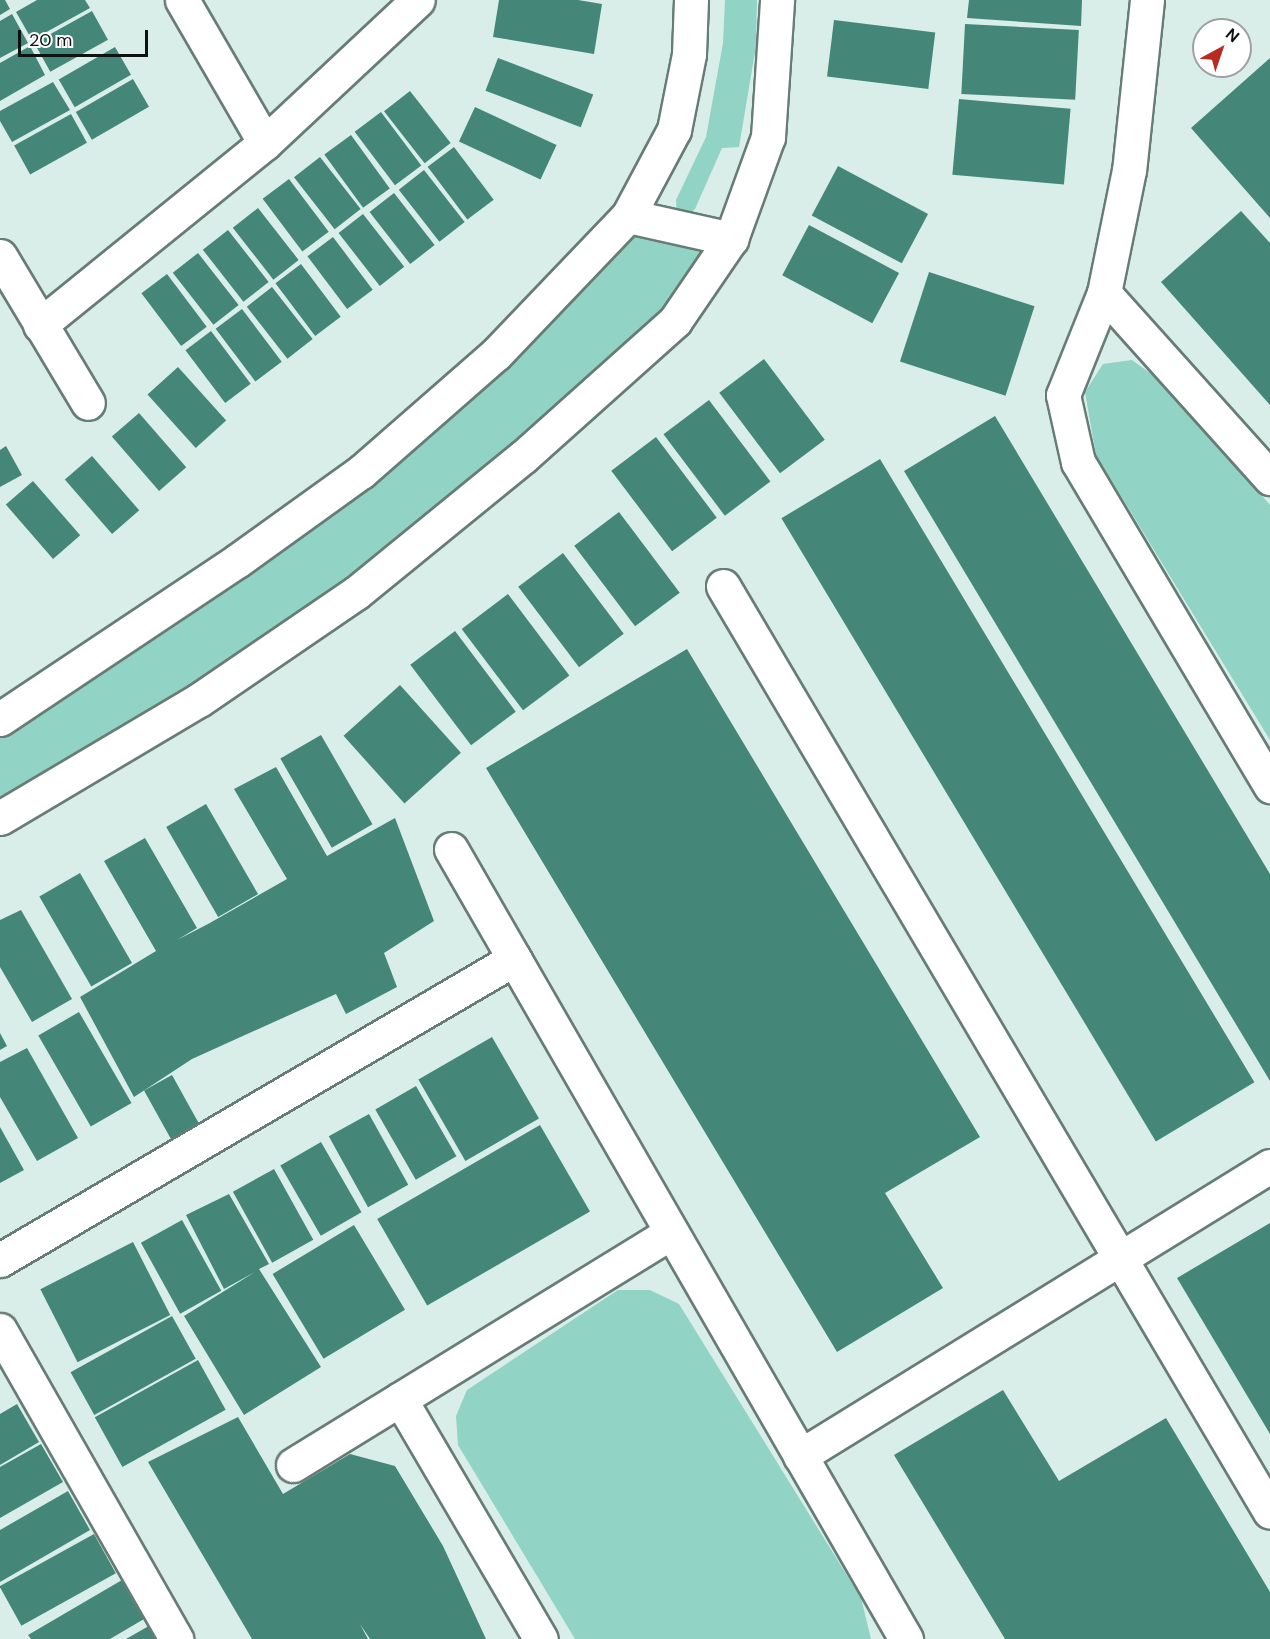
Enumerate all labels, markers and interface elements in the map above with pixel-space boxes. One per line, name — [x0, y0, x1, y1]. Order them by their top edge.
scale bar — [21, 18, 152, 56]
north arrow — [1192, 18, 1252, 78]
text: N — [1221, 24, 1244, 47]
text: 20 m — [29, 28, 72, 52]

